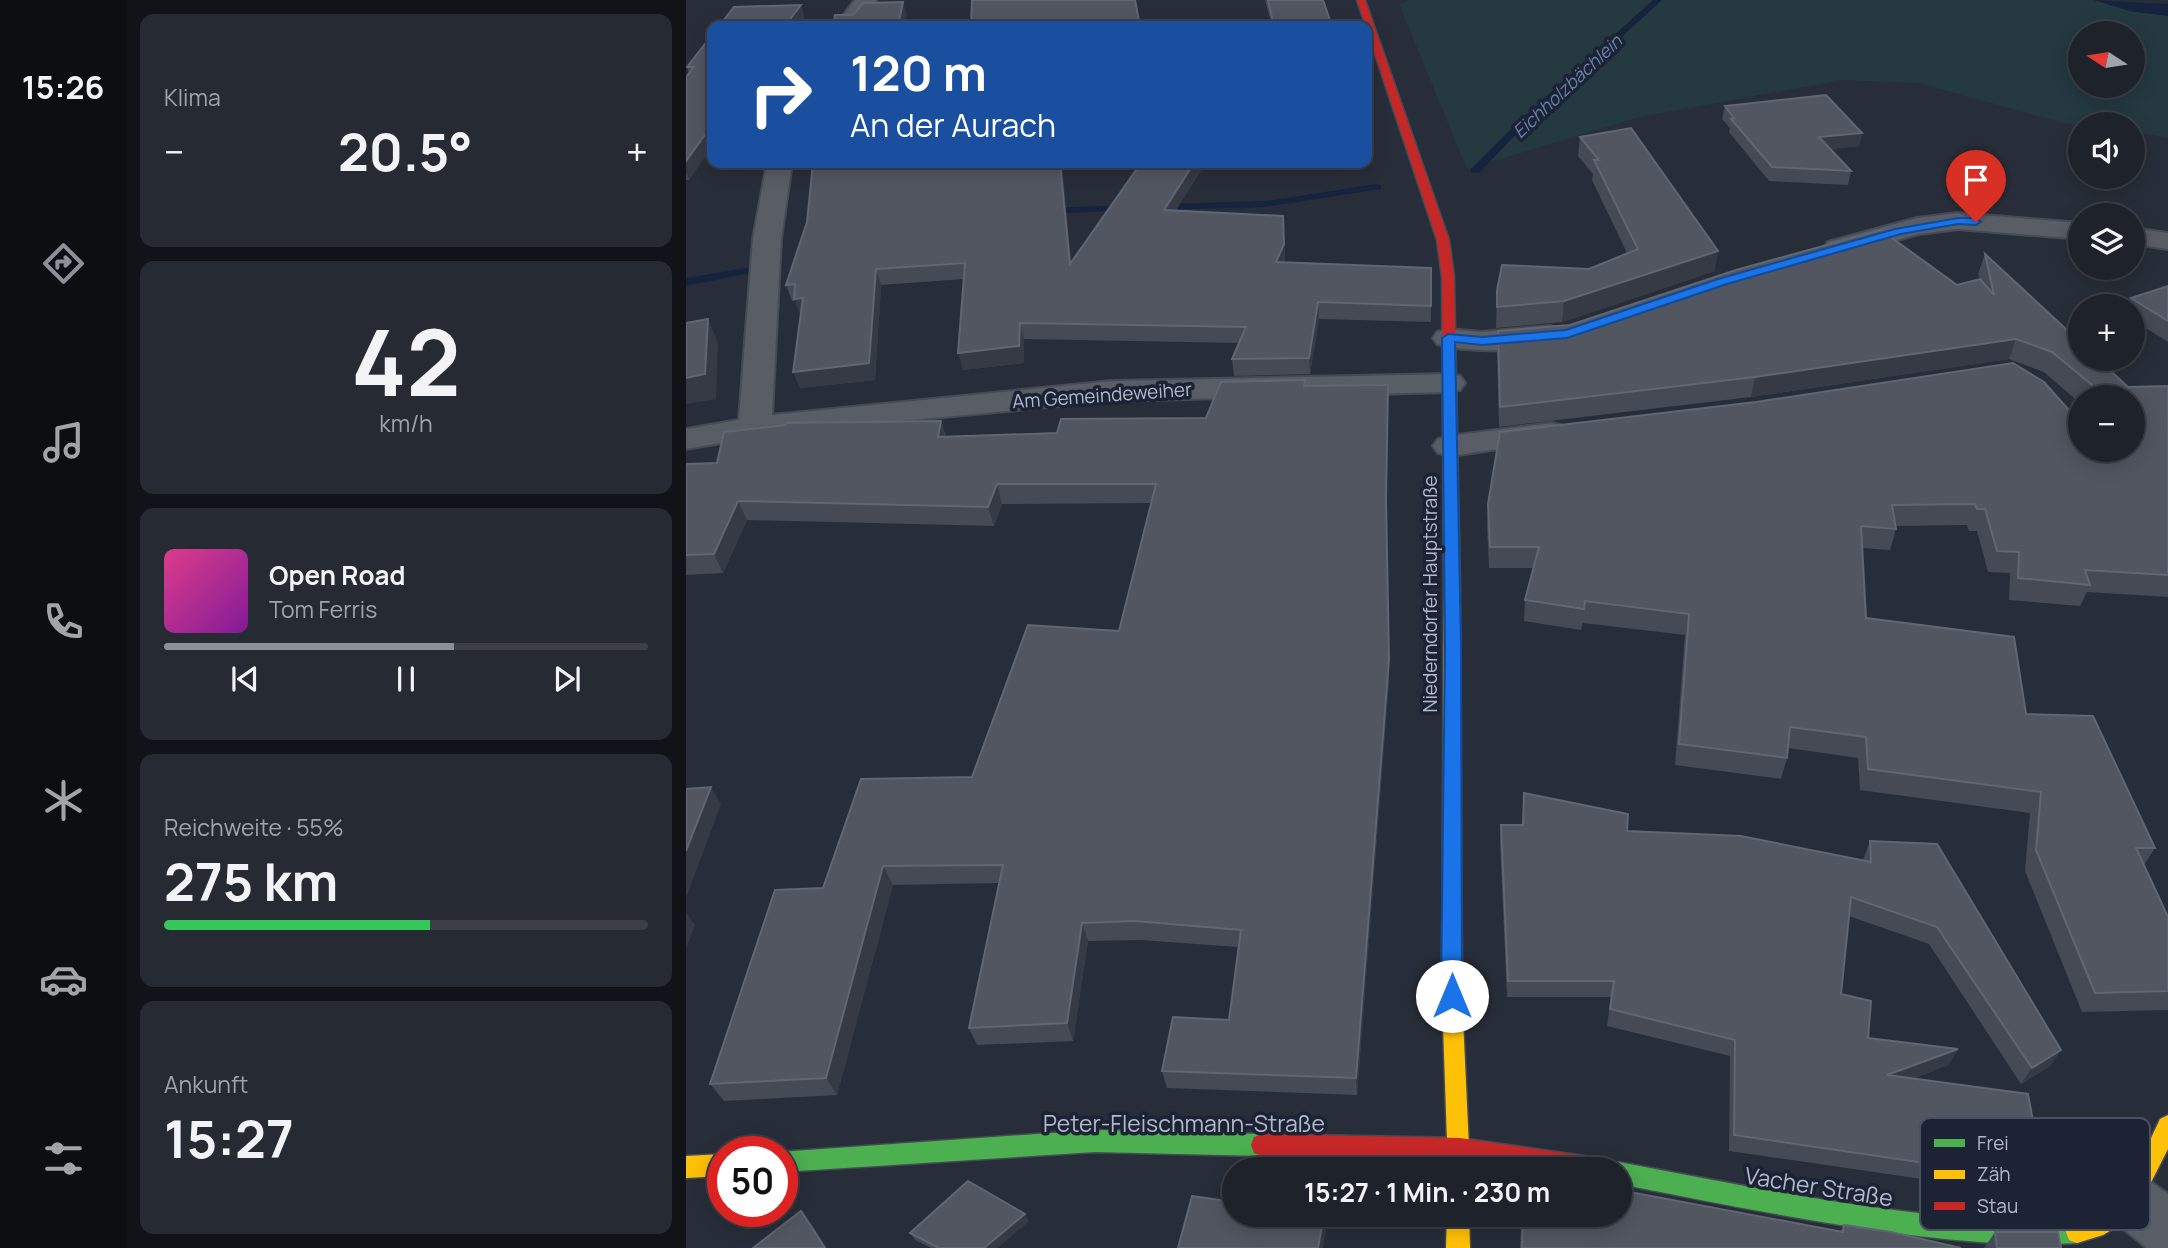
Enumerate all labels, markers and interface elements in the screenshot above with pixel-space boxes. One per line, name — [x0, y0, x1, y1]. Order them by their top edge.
north arrow — [2068, 21, 2146, 98]
map controls — [2068, 21, 2145, 462]
water label: Eichholzbächlein — [1507, 28, 1628, 143]
text: 120 m — [850, 39, 987, 106]
icon: right — [735, 49, 826, 140]
text: 15:26 — [22, 65, 104, 109]
text: Klima — [164, 81, 221, 113]
text: An der Aurach — [850, 103, 1056, 147]
button: sound — [2068, 112, 2145, 189]
text: 20.5° — [338, 116, 473, 187]
text: − — [164, 125, 185, 177]
text: + — [626, 125, 648, 177]
pin — [1946, 150, 2006, 222]
icon: arrive — [1957, 161, 1995, 199]
button: layers — [2068, 203, 2145, 280]
icon: directions — [39, 239, 88, 288]
button: + — [2068, 294, 2145, 371]
text: 42 — [351, 299, 461, 423]
street label: Am Gemeindeweiher — [1011, 376, 1193, 414]
button: − — [2068, 385, 2145, 462]
text: km/h — [379, 407, 433, 439]
icon: music — [39, 418, 88, 467]
street label: Niederndorfer Hauptstraße — [1417, 475, 1443, 713]
text: Open Road — [269, 557, 405, 593]
text: Tom Ferris — [269, 593, 377, 625]
icon: phone — [39, 597, 88, 646]
icon: previous — [226, 660, 264, 698]
icon: pause — [387, 660, 425, 698]
icon: next — [548, 660, 586, 698]
icon: climate — [39, 776, 88, 825]
text: Reichweite · 55% — [164, 811, 344, 843]
text: 275 km — [164, 846, 338, 917]
icon: car — [39, 955, 88, 1004]
position arrow — [1415, 959, 1489, 1033]
text: Ankunft — [164, 1068, 248, 1100]
text: 15:27 — [164, 1103, 294, 1174]
street label: Peter-Fleischmann-Straße — [1043, 1107, 1325, 1139]
legend — [1920, 1118, 2150, 1230]
text: Frei — [1977, 1130, 2009, 1156]
icon: filters — [39, 1134, 88, 1183]
speed limit sign: 50 — [707, 1136, 798, 1227]
street label: Vacher Straße — [1743, 1158, 1895, 1214]
text: Zäh — [1977, 1161, 2011, 1187]
text: 15:27 · 1 Min. · 230 m — [1304, 1174, 1550, 1210]
text: Stau — [1977, 1193, 2018, 1219]

